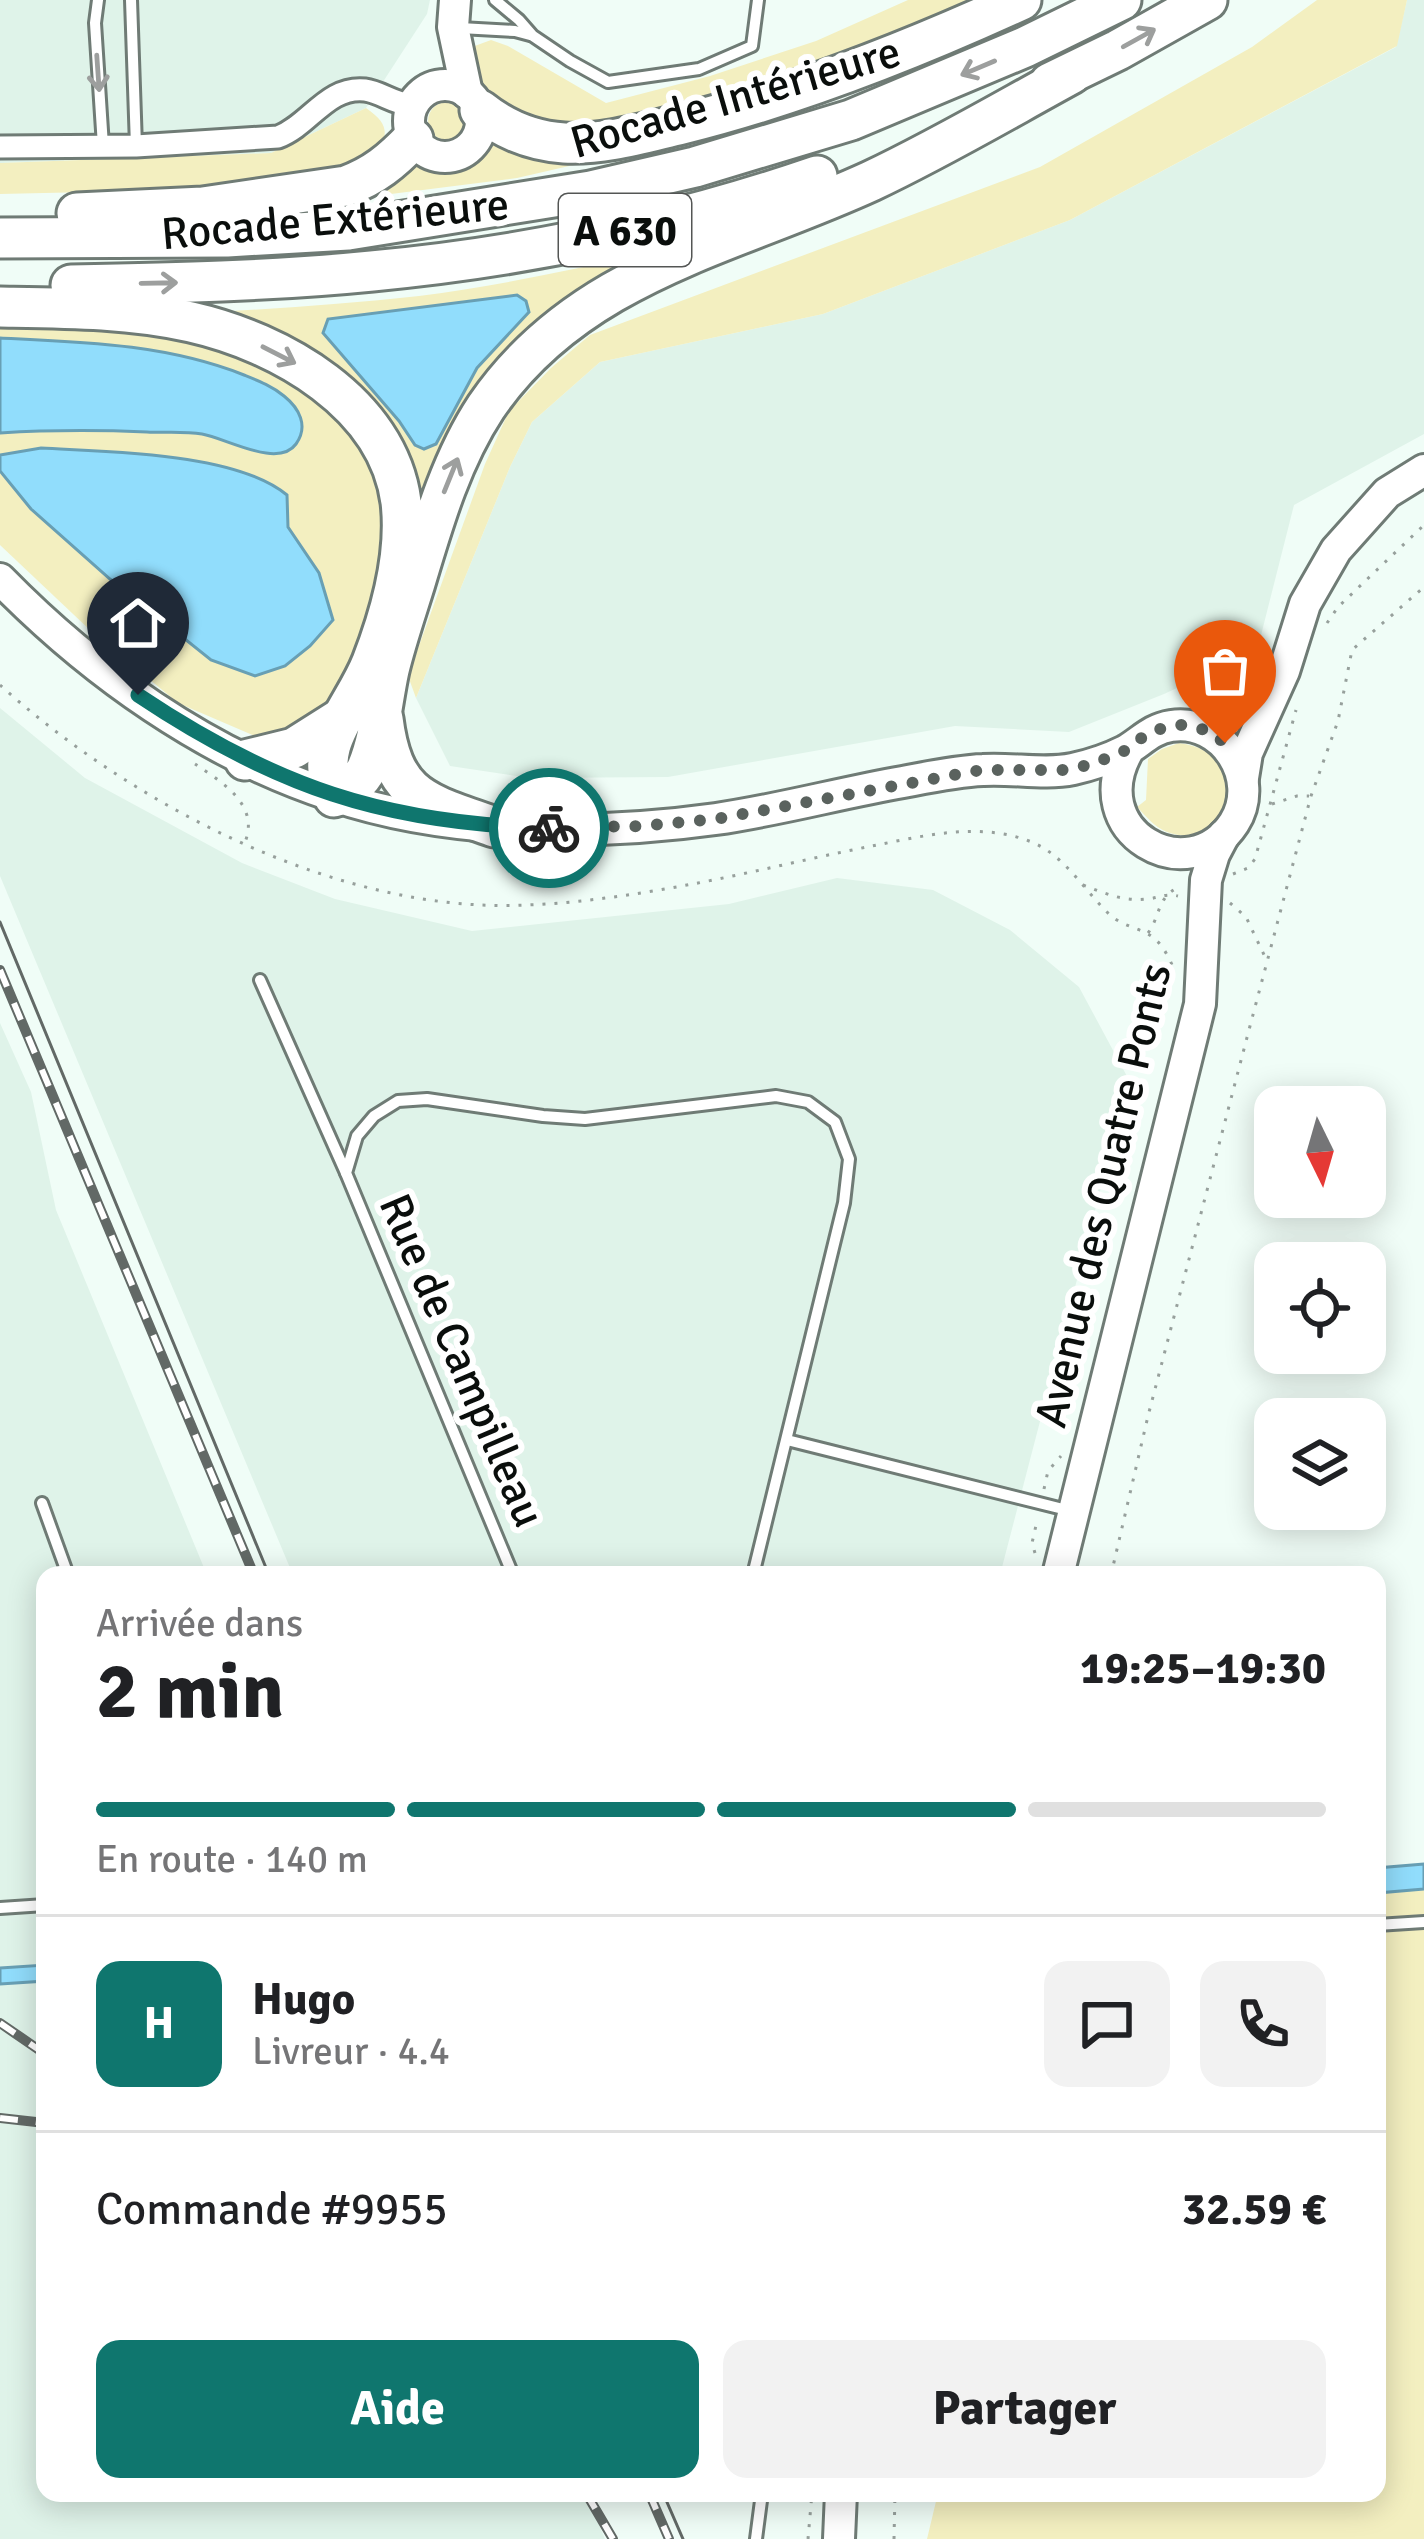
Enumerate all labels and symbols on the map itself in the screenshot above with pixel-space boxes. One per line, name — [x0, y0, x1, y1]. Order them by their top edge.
street label: Rocade Intérieure — [564, 24, 907, 171]
one-way arrow — [1121, 26, 1156, 50]
one-way arrow — [87, 53, 110, 92]
one-way arrow — [960, 59, 997, 80]
street label: Rocade Extérieure — [159, 177, 511, 262]
road number: A 630 — [559, 194, 691, 266]
one-way arrow — [139, 272, 178, 295]
one-way arrow — [261, 345, 296, 368]
one-way arrow — [442, 458, 463, 495]
pin — [87, 572, 189, 695]
pin — [1174, 620, 1276, 743]
courier — [489, 768, 609, 888]
street label: Avenue des Quatre Ponts — [1023, 958, 1184, 1433]
north arrow — [1254, 1086, 1386, 1218]
street label: Rue de Campilleau — [367, 1186, 557, 1535]

